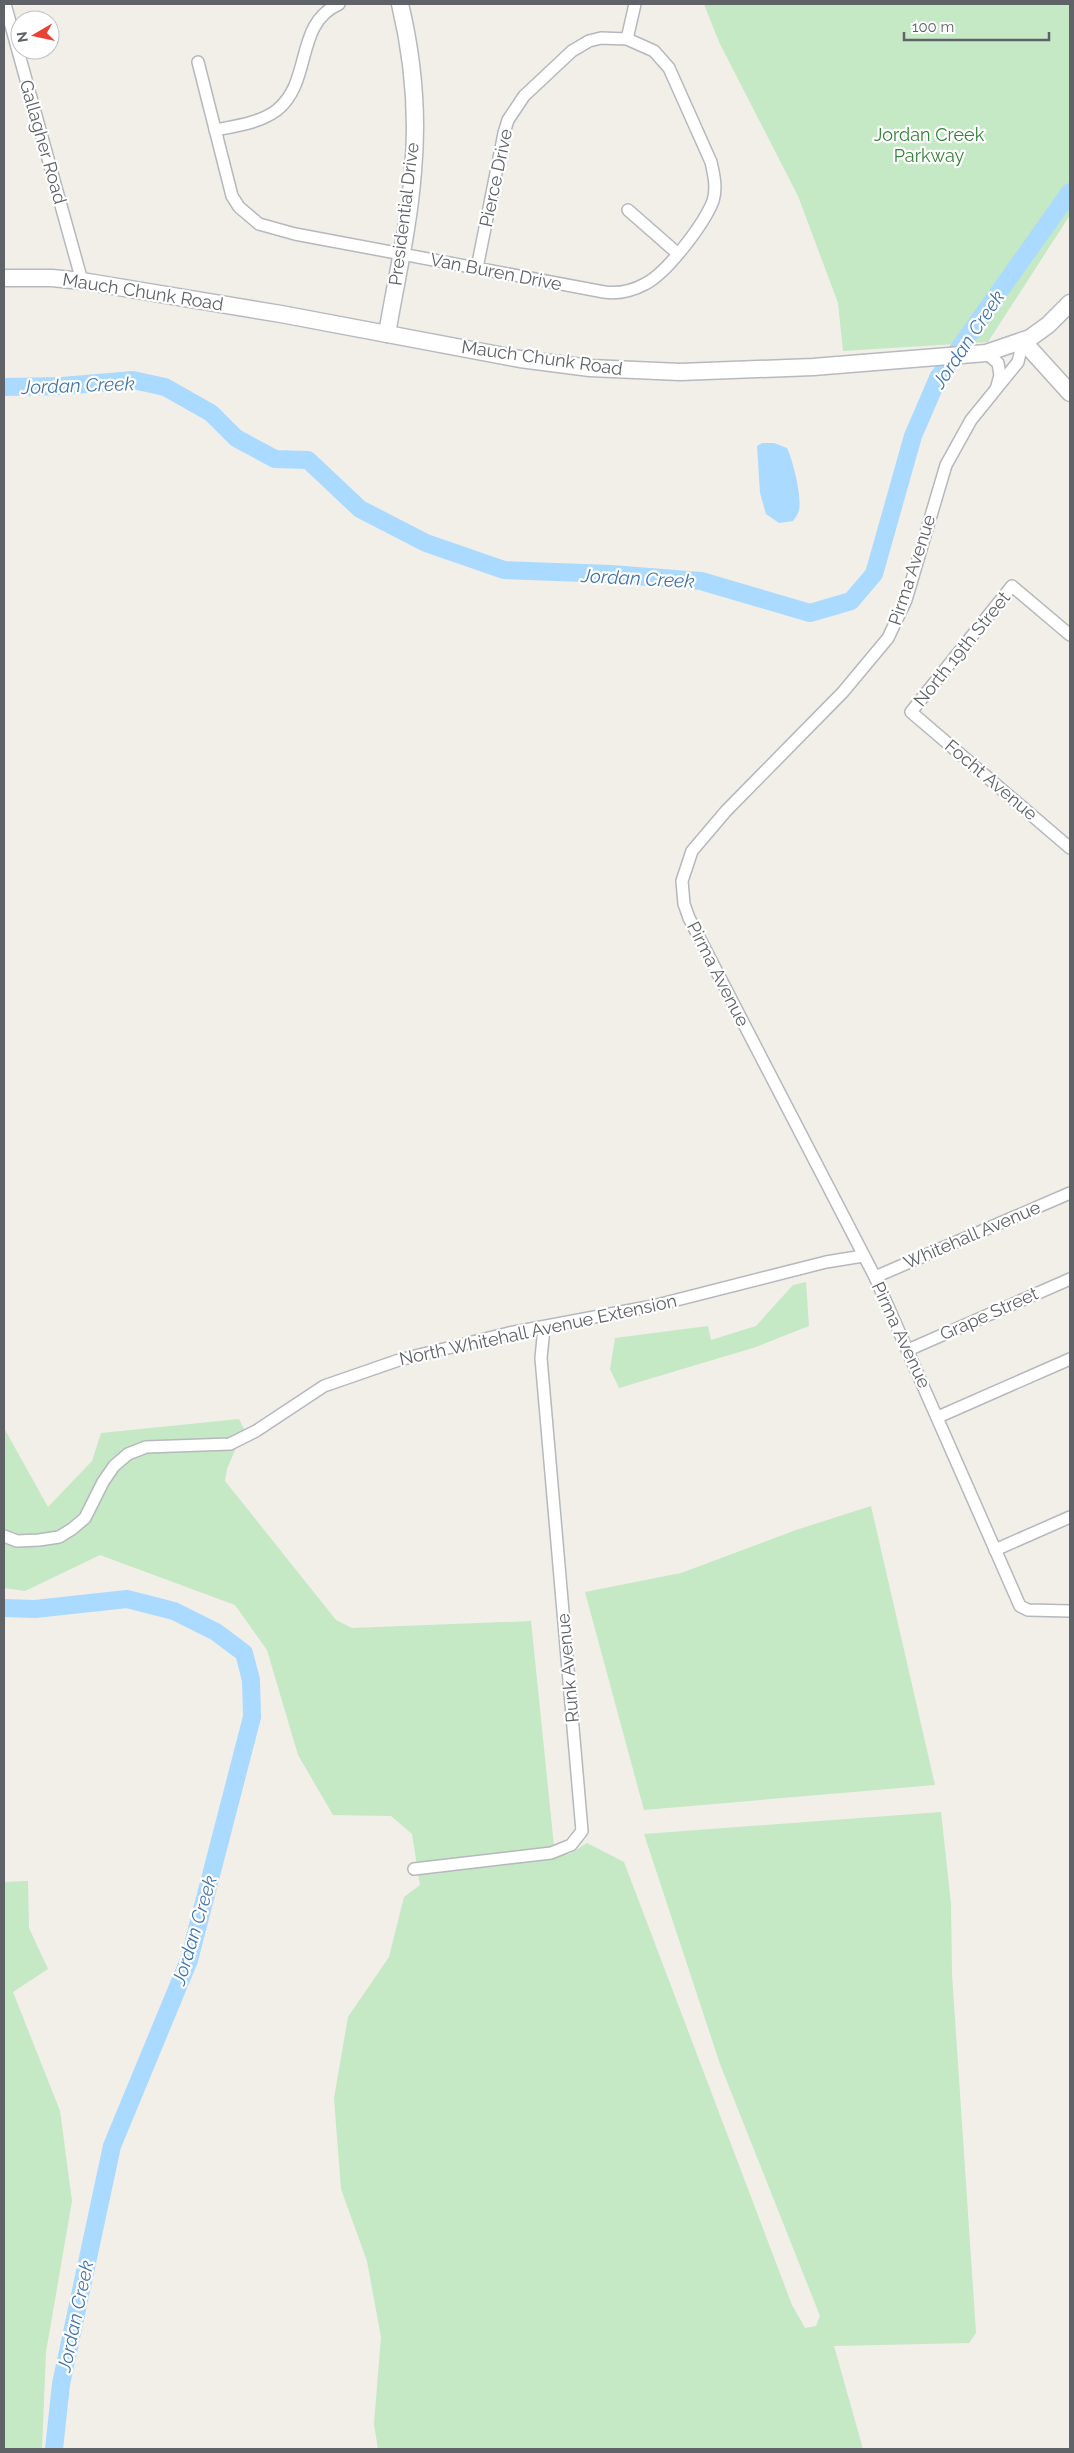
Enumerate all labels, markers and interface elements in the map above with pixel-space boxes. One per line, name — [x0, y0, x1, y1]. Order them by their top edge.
north arrow — [10, 10, 60, 60]
scale bar — [904, 10, 1049, 42]
text: 100 m — [912, 18, 954, 36]
text: N — [13, 31, 31, 44]
street label: Gallagher Road — [16, 77, 71, 206]
park label: Jordan Creek Parkway — [874, 124, 985, 166]
street label: Pierce Drive — [475, 127, 516, 229]
street label: Presidential Drive — [384, 141, 423, 287]
street label: Van Buren Drive — [429, 248, 564, 295]
street label: Mauch Chunk Road — [61, 268, 225, 315]
water label: Jordan Creek — [927, 286, 1009, 393]
street label: Mauch Chunk Road — [460, 336, 624, 379]
water label: Jordan Creek — [20, 372, 135, 398]
street label: Pirma Avenue — [884, 512, 939, 628]
water label: Jordan Creek — [580, 564, 695, 592]
street label: North 19th Street — [909, 587, 1014, 710]
street label: Focht Avenue — [941, 735, 1042, 825]
street label: Pirma Avenue — [683, 918, 754, 1030]
street label: Whitehall Avenue — [900, 1196, 1044, 1273]
street label: Pirma Avenue — [868, 1278, 935, 1392]
street label: Grape Street — [936, 1283, 1041, 1345]
street label: North Whitehall Avenue Extension — [397, 1290, 679, 1369]
street label: Runk Avenue — [552, 1612, 583, 1724]
water label: Jordan Creek — [167, 1873, 221, 1988]
water label: Jordan Creek — [52, 2258, 98, 2375]

